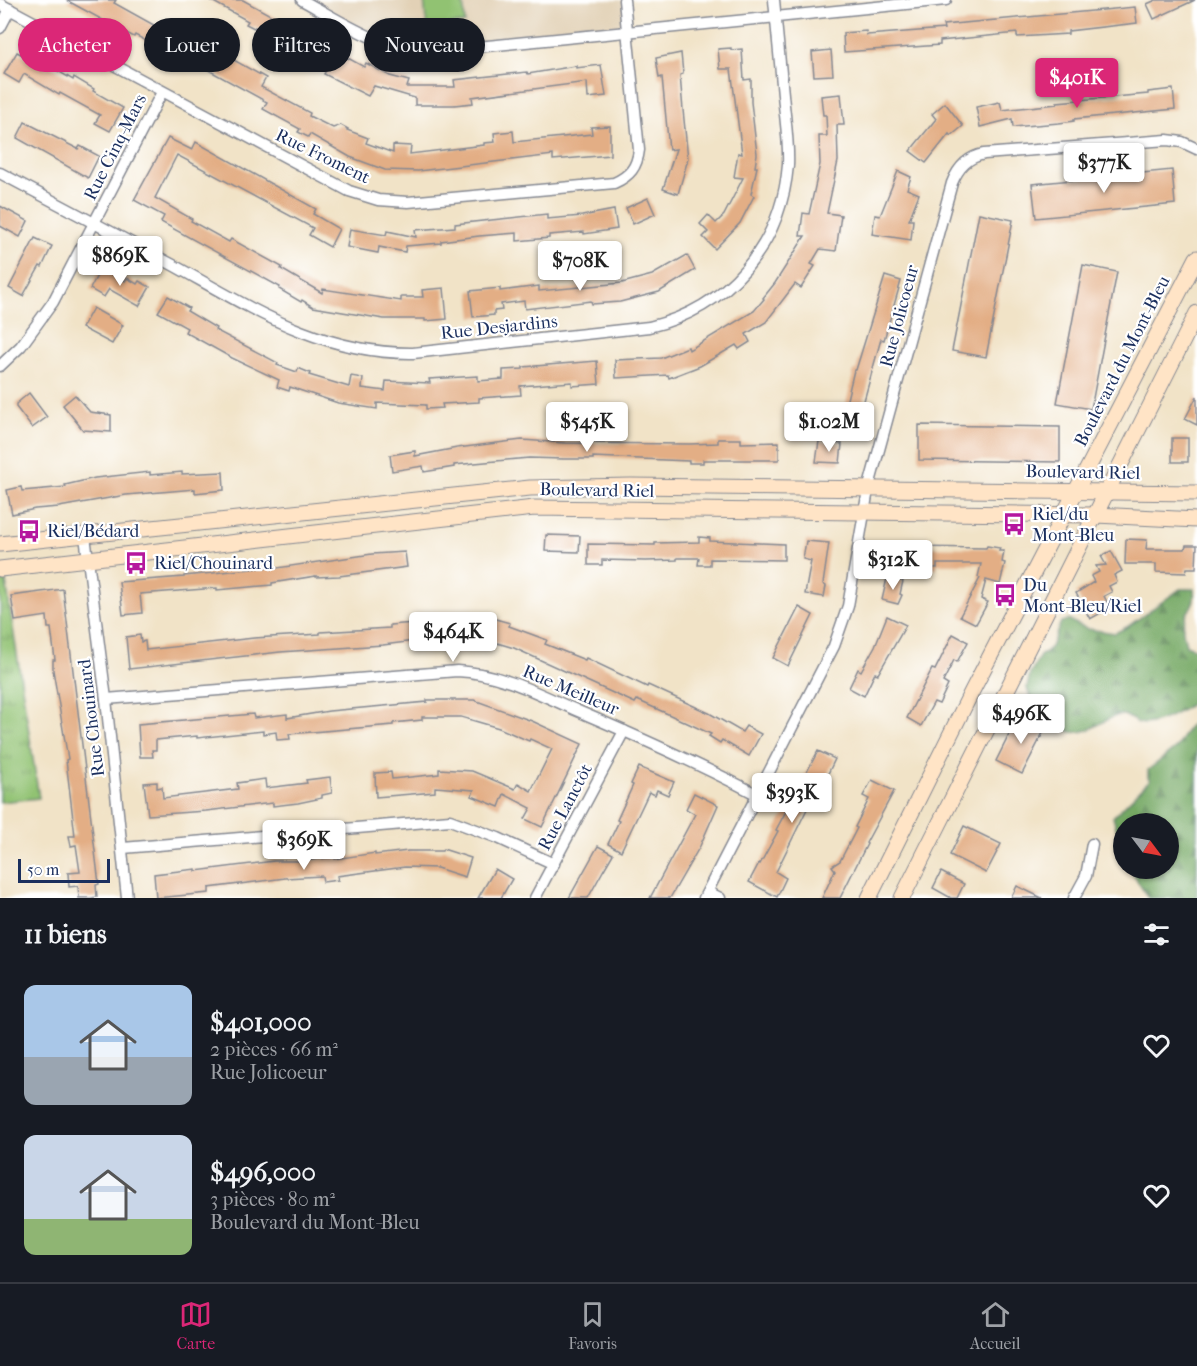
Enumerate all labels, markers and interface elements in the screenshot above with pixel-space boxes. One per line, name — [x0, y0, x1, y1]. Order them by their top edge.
chip: Acheter — [18, 18, 132, 72]
chip: Louer — [144, 18, 240, 72]
chip: Filtres — [252, 18, 352, 72]
chip: Nouveau — [364, 18, 485, 72]
pin: $401K — [1035, 58, 1119, 109]
text: $401K — [1049, 66, 1105, 89]
street label: Rue Cinq-Mars — [80, 90, 151, 204]
street label: Rue Froment — [272, 125, 374, 189]
pin: $377K — [1062, 143, 1146, 194]
text: $377K — [1077, 151, 1131, 174]
pin: $869K — [78, 236, 162, 287]
pin: $708K — [538, 241, 622, 292]
text: $869K — [92, 244, 148, 267]
text: $708K — [552, 249, 608, 272]
street label: Rue Jolicoeur — [876, 262, 923, 370]
street label: Boulevard du Mont-Bleu — [1070, 272, 1175, 450]
street label: Rue Desjardins — [440, 311, 559, 344]
pin: $545K — [545, 402, 629, 453]
pin: $1.02M — [780, 402, 878, 453]
text: $545K — [560, 410, 614, 433]
text: $1.02M — [798, 410, 860, 433]
street label: Boulevard Riel — [1025, 461, 1141, 484]
street label: Boulevard Riel — [539, 479, 655, 502]
place label: Riel/du Mont-Bleu — [1032, 504, 1114, 546]
bus stop icon: Riel/du Mont-Bleu — [1001, 511, 1027, 537]
bus stop icon: Riel/Bédard — [16, 518, 42, 544]
place label: Riel/Bédard — [47, 521, 140, 542]
pin: $312K — [851, 540, 935, 591]
text: $312K — [867, 548, 919, 571]
bus stop icon: Riel/Chouinard — [123, 550, 149, 576]
place label: Riel/Chouinard — [154, 553, 273, 574]
place label: Du Mont-Bleu/Riel — [1023, 575, 1142, 617]
bus stop icon: Du Mont-Bleu/Riel — [992, 582, 1018, 608]
pin: $464K — [411, 612, 495, 663]
text: $464K — [423, 620, 483, 643]
street label: Rue Chouinard — [74, 658, 109, 778]
street label: Rue Meilleur — [519, 661, 622, 720]
pin: $496K — [979, 694, 1063, 745]
text: $496K — [992, 702, 1050, 725]
street label: Rue Lanctôt — [534, 760, 597, 854]
pin: $393K — [750, 773, 834, 824]
text: $393K — [766, 781, 818, 804]
north arrow — [1113, 813, 1179, 879]
map controls — [1113, 813, 1179, 879]
pin: $369K — [262, 820, 346, 871]
text: $369K — [276, 828, 332, 851]
scale bar — [18, 856, 110, 884]
text: 50 m — [27, 860, 59, 879]
icon: filters — [1140, 918, 1173, 951]
text: 11 biens — [24, 919, 107, 950]
text: $401,000 — [210, 1007, 312, 1038]
icon: home — [72, 1009, 144, 1081]
icon: heart — [1140, 1029, 1173, 1062]
text: 2 pièces · 66 m² — [210, 1038, 338, 1061]
text: Rue Jolicoeur — [210, 1061, 327, 1084]
text: $496,000 — [210, 1157, 316, 1188]
icon: home — [72, 1159, 144, 1231]
icon: heart — [1140, 1179, 1173, 1212]
text: 3 pièces · 80 m² — [210, 1188, 335, 1211]
text: Boulevard du Mont-Bleu — [210, 1211, 420, 1234]
tab: Carte — [177, 1298, 215, 1353]
tab: Favoris — [568, 1298, 617, 1353]
tab: Accueil — [970, 1298, 1020, 1353]

